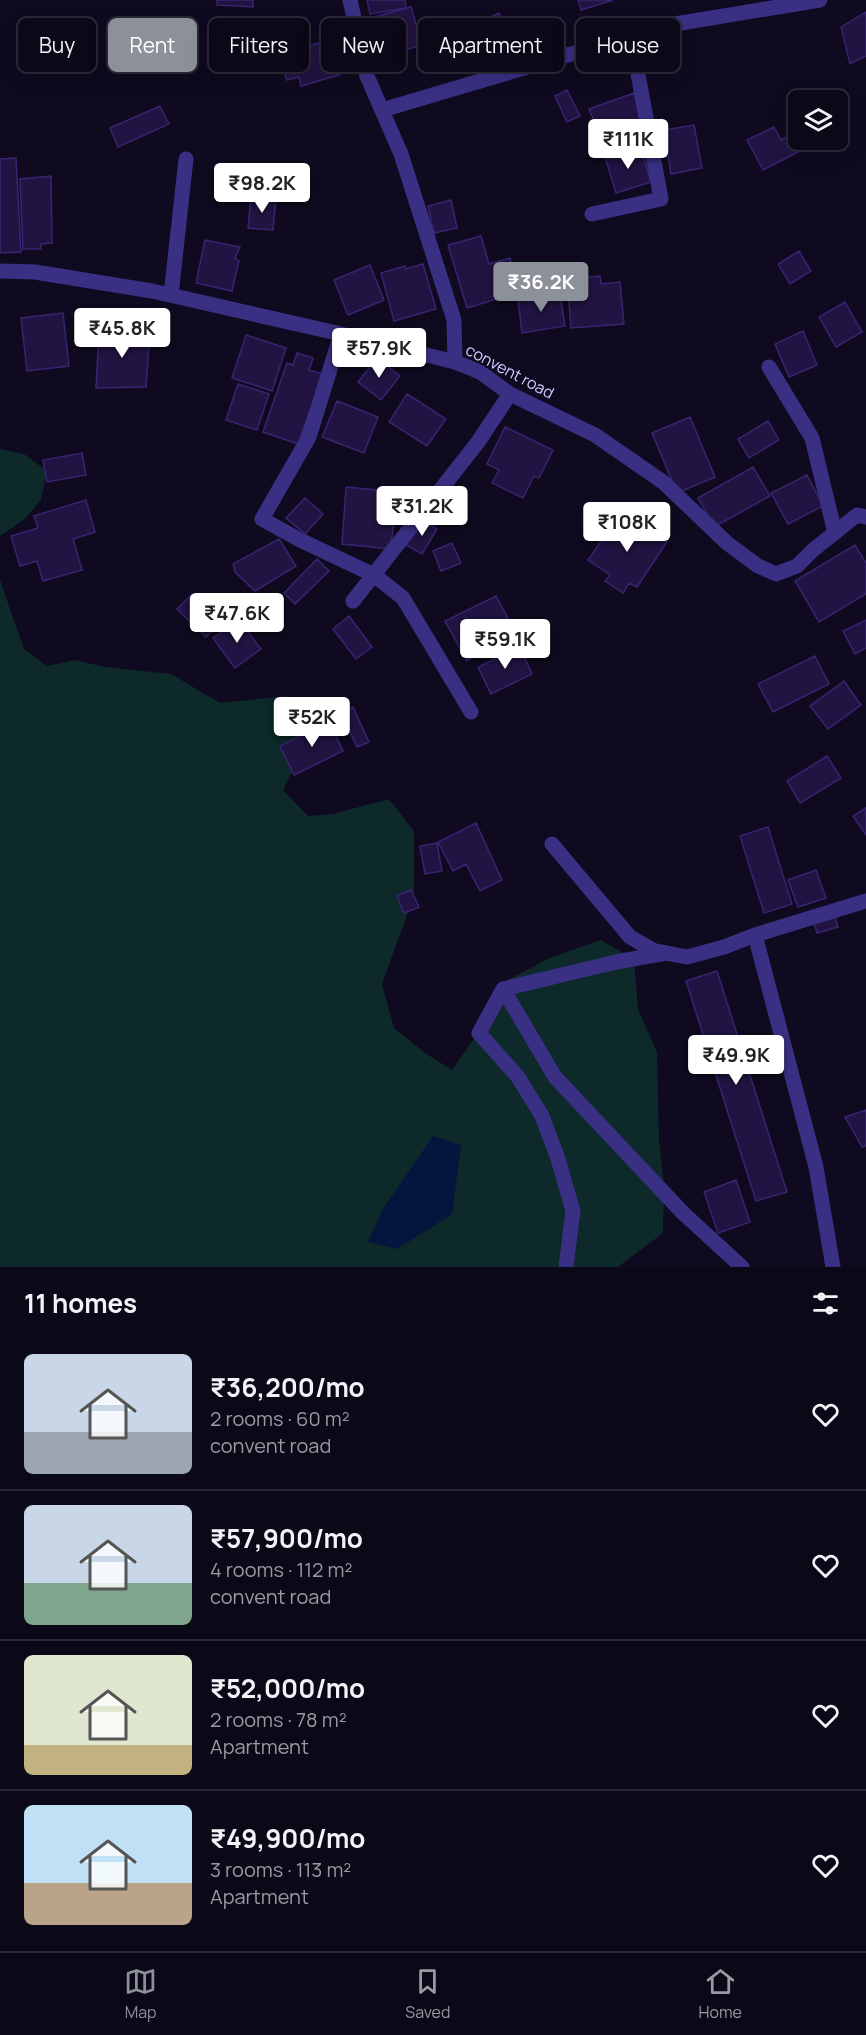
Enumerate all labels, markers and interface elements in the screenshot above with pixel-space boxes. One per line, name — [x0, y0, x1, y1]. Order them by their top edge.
chip: Buy — [18, 18, 96, 72]
chip: Rent — [108, 18, 197, 72]
chip: Filters — [209, 18, 309, 72]
chip: New — [321, 18, 406, 72]
chip: Apartment — [418, 18, 564, 72]
chip: House — [576, 18, 680, 72]
map controls — [788, 90, 848, 150]
button: layers — [788, 90, 848, 150]
pin: ₹111K — [586, 119, 670, 170]
text: ₹111K — [602, 125, 654, 152]
pin: ₹98.2K — [213, 163, 311, 214]
text: ₹98.2K — [228, 169, 296, 196]
pin: ₹36.2K — [492, 262, 590, 313]
text: ₹36.2K — [507, 268, 575, 295]
pin: ₹45.8K — [73, 308, 171, 359]
text: ₹45.8K — [88, 314, 156, 341]
pin: ₹57.9K — [330, 328, 428, 379]
text: ₹57.9K — [346, 334, 412, 361]
street label: convent road — [462, 339, 558, 403]
pin: ₹31.2K — [373, 486, 471, 537]
text: ₹31.2K — [391, 492, 453, 519]
pin: ₹108K — [585, 502, 669, 553]
text: ₹108K — [597, 508, 657, 535]
pin: ₹47.6K — [188, 593, 286, 644]
text: ₹47.6K — [204, 599, 270, 626]
pin: ₹59.1K — [456, 619, 554, 670]
text: ₹59.1K — [474, 625, 536, 652]
pin: ₹52K — [276, 697, 348, 748]
text: ₹52K — [288, 703, 336, 730]
pin: ₹49.9K — [687, 1035, 785, 1086]
text: ₹49.9K — [702, 1041, 770, 1068]
text: 11 homes — [24, 1285, 137, 1321]
icon: filters — [809, 1287, 842, 1320]
text: ₹36,200/mo — [210, 1369, 365, 1405]
icon: home — [72, 1378, 144, 1450]
icon: heart — [809, 1398, 842, 1431]
text: 2 rooms · 60 m² — [210, 1405, 350, 1432]
text: convent road — [210, 1432, 331, 1459]
text: ₹57,900/mo — [210, 1520, 363, 1556]
icon: home — [72, 1529, 144, 1601]
icon: heart — [809, 1549, 842, 1582]
text: 4 rooms · 112 m² — [210, 1556, 352, 1583]
text: convent road — [210, 1583, 331, 1610]
text: ₹52,000/mo — [210, 1670, 365, 1706]
icon: home — [72, 1679, 144, 1751]
icon: heart — [809, 1699, 842, 1732]
text: 2 rooms · 78 m² — [210, 1706, 347, 1733]
text: Apartment — [210, 1733, 309, 1760]
text: ₹49,900/mo — [210, 1820, 365, 1856]
icon: home — [72, 1829, 144, 1901]
icon: heart — [809, 1849, 842, 1882]
text: 3 rooms · 113 m² — [210, 1856, 351, 1883]
text: Apartment — [210, 1883, 309, 1910]
tab: Map — [124, 1965, 157, 2023]
tab: Saved — [405, 1965, 450, 2023]
tab: Home — [699, 1965, 742, 2023]

